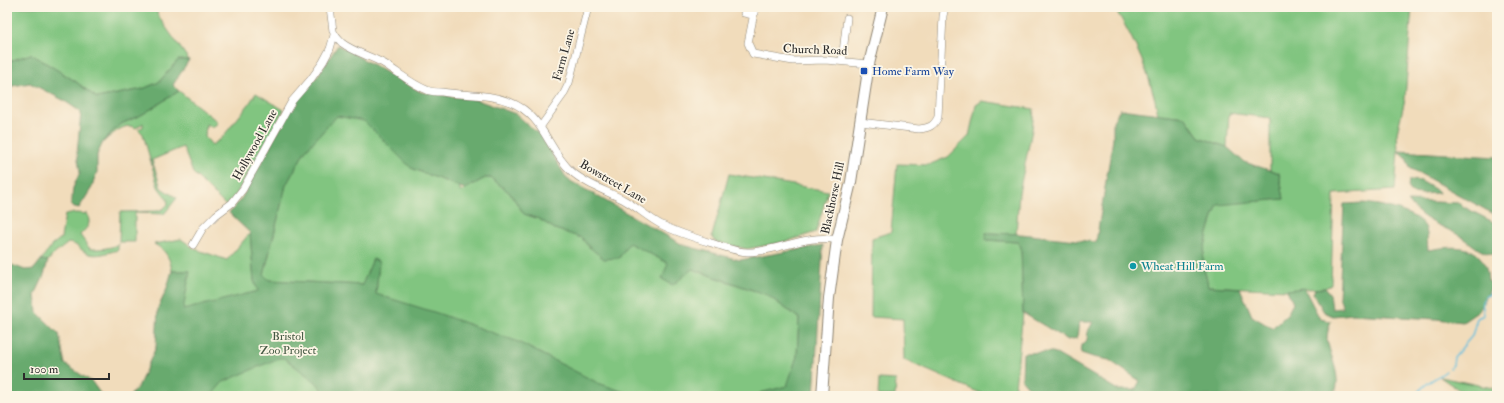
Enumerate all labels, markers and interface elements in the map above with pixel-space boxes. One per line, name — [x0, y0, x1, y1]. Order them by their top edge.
street label: Farm Lane — [549, 27, 579, 83]
street label: Church Road — [783, 41, 848, 59]
place label: Home Farm Way — [872, 64, 955, 79]
marker: Home Farm Way — [859, 66, 869, 76]
street label: Hollywood Lane — [229, 107, 281, 183]
street label: Bowstreet Lane — [577, 157, 649, 207]
street label: Blackhorse Hill — [818, 160, 848, 236]
place label: Wheat Hill Farm — [1140, 259, 1224, 274]
marker: Wheat Hill Farm — [1128, 261, 1138, 271]
park label: Bristol Zoo Project — [260, 329, 316, 358]
scale bar — [24, 355, 109, 381]
text: 100 m — [30, 362, 59, 377]

